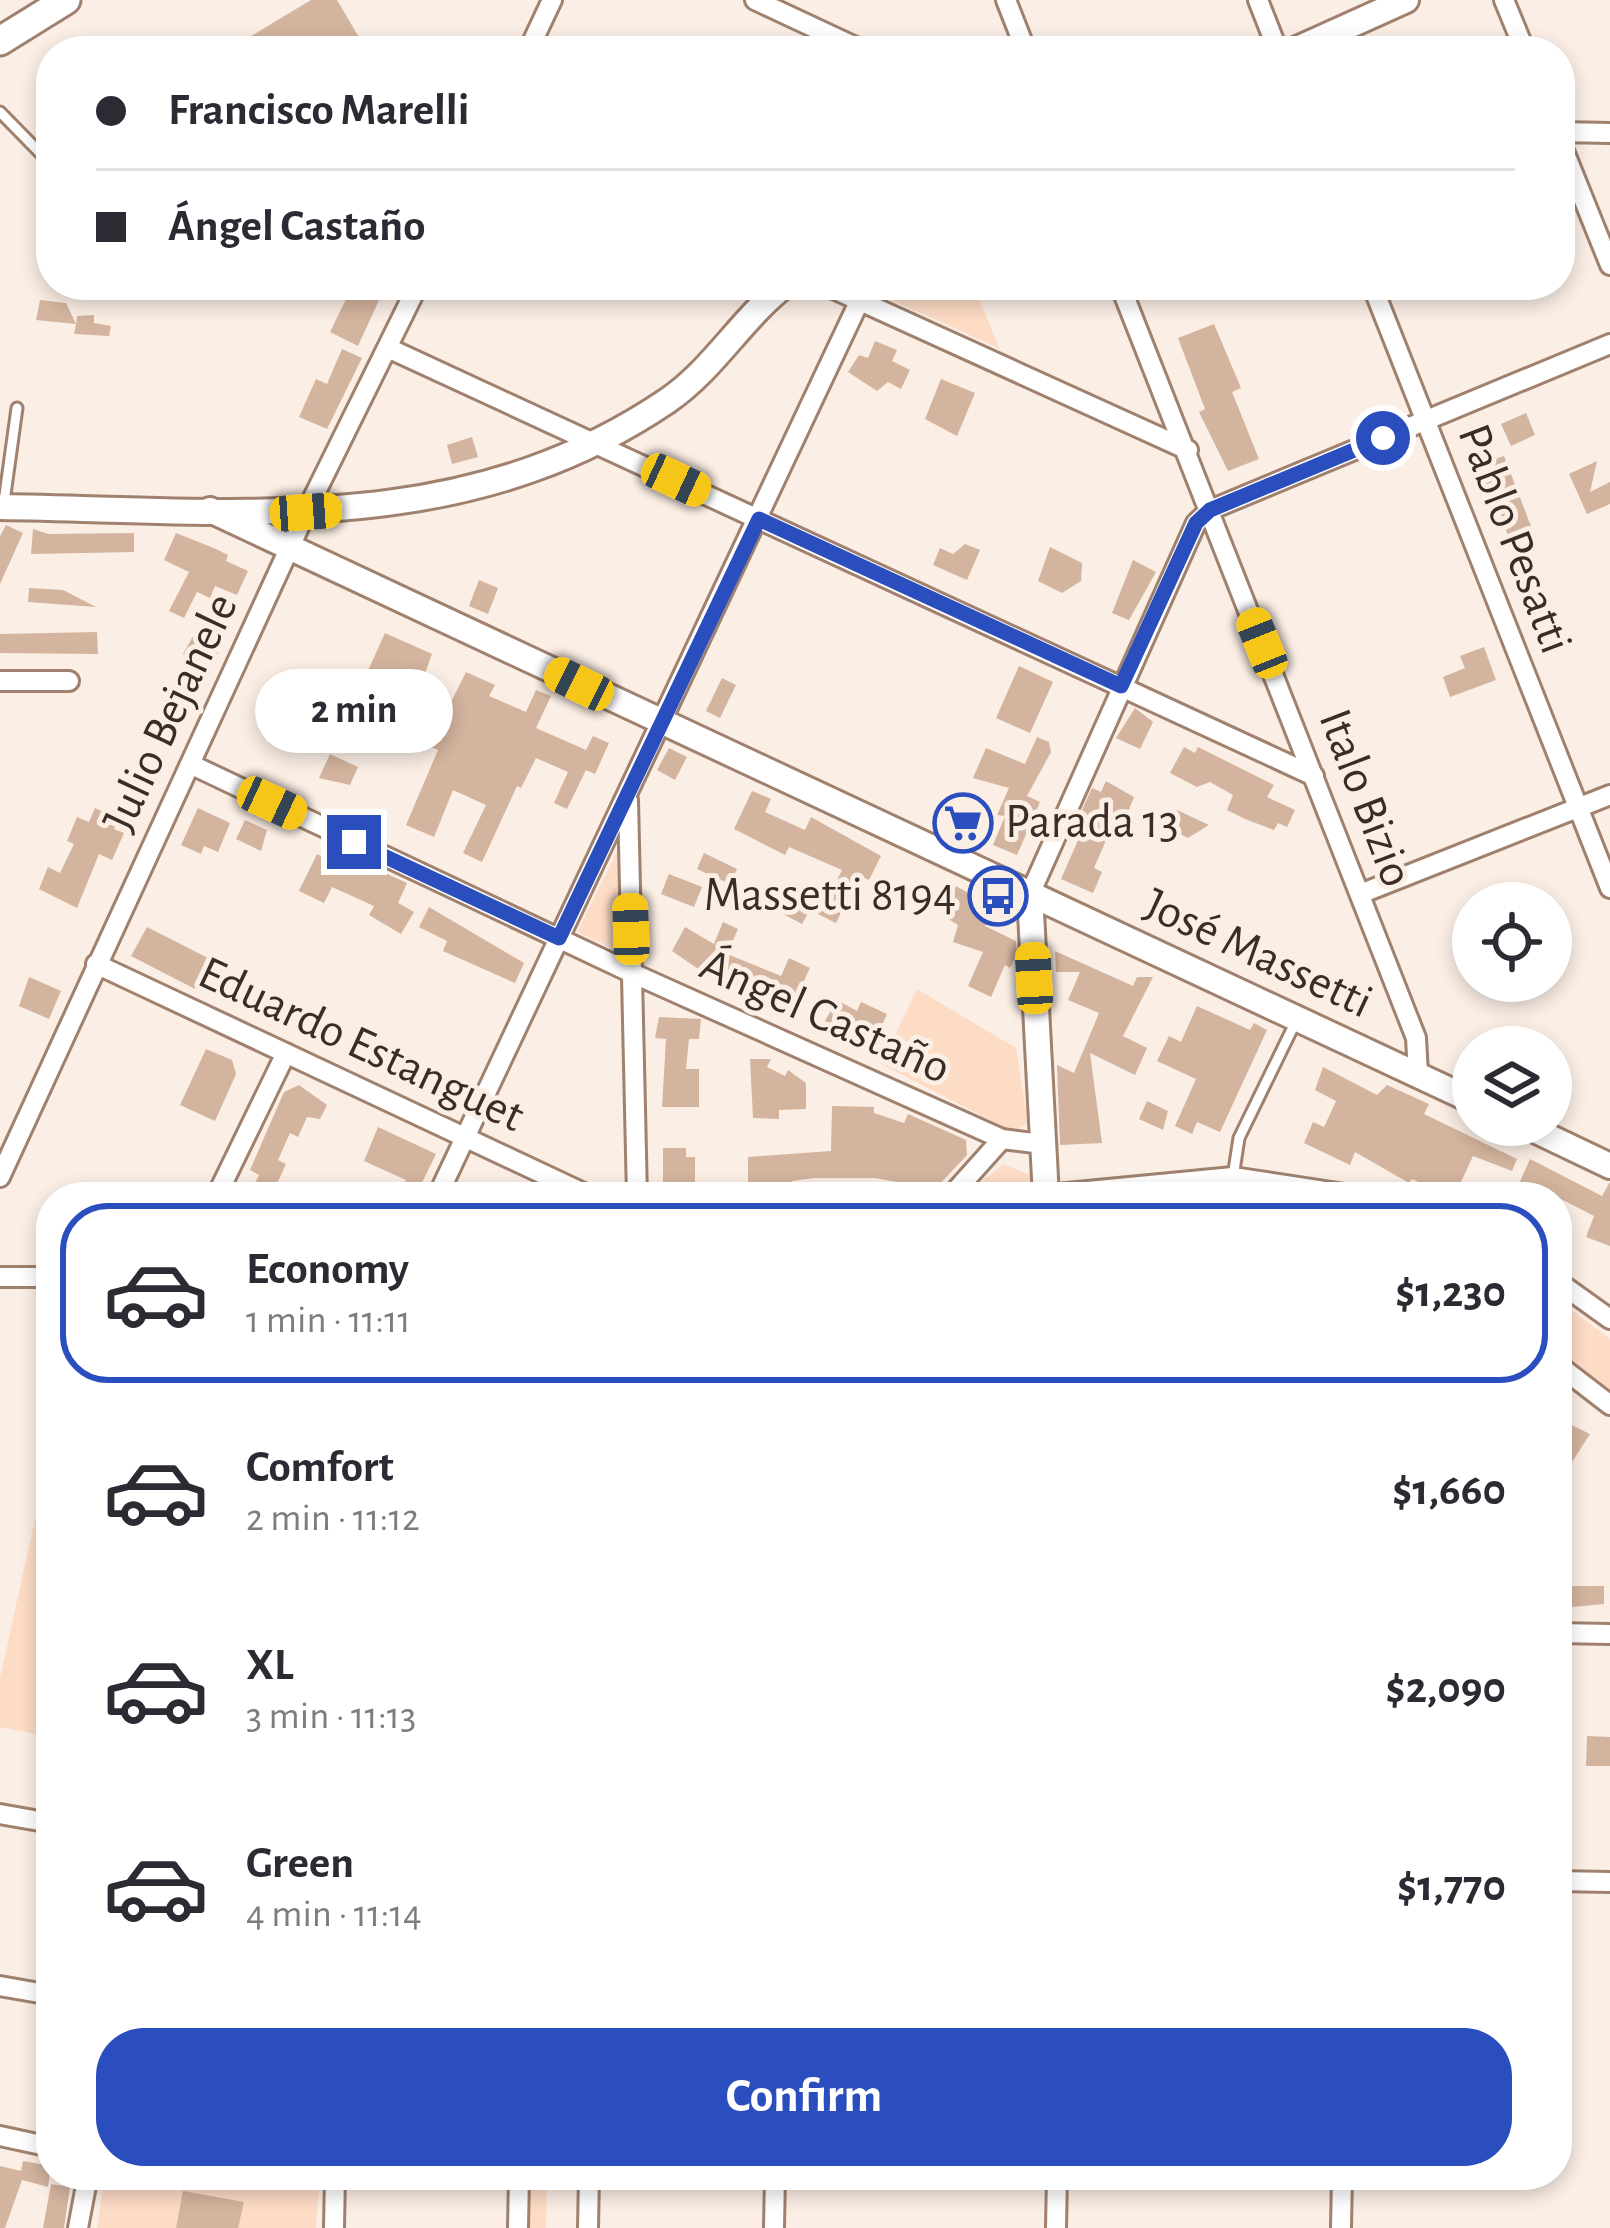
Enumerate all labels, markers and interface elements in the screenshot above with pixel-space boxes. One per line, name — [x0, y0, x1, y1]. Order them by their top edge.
text: Francisco Marelli — [168, 88, 469, 133]
text: Ángel Castaño — [168, 204, 425, 249]
route start — [1356, 411, 1410, 465]
street label: Pablo Pesatti — [1448, 418, 1580, 660]
car — [636, 448, 716, 512]
car — [269, 492, 343, 532]
street label: Julio Bejanele — [95, 587, 247, 839]
car — [1232, 603, 1292, 683]
car — [539, 652, 619, 716]
callout: 2 min — [255, 668, 453, 752]
text: 2 min — [311, 691, 397, 730]
street label: Italo Bizio — [1309, 703, 1421, 893]
car — [232, 771, 312, 835]
supermarket icon: Parada 13 — [932, 792, 994, 854]
place label: Parada 13 — [1005, 799, 1179, 847]
route end — [327, 815, 381, 869]
bus stop icon: Massetti 8194 — [967, 865, 1029, 927]
place label: Massetti 8194 — [704, 872, 956, 920]
street label: José Massetti — [1137, 881, 1379, 1027]
map controls — [1452, 882, 1572, 1146]
button: locate — [1452, 882, 1572, 1002]
car — [612, 892, 650, 966]
street label: Ángel Castaño — [693, 936, 959, 1093]
car — [1014, 941, 1054, 1015]
street label: Eduardo Estanguet — [191, 949, 531, 1141]
button: layers — [1452, 1026, 1572, 1146]
icon: car — [102, 1239, 210, 1347]
text: Economy — [246, 1247, 409, 1292]
text: $1,230 — [1395, 1270, 1506, 1315]
text: 1 min · 11:11 — [246, 1301, 411, 1340]
icon: car — [102, 1437, 210, 1545]
text: Comfort — [246, 1445, 394, 1490]
text: $1,660 — [1392, 1468, 1506, 1513]
text: 2 min · 11:12 — [246, 1499, 420, 1538]
icon: car — [102, 1635, 210, 1743]
text: XL — [246, 1643, 294, 1688]
text: $2,090 — [1386, 1666, 1506, 1711]
text: 3 min · 11:13 — [246, 1697, 416, 1736]
icon: car — [102, 1833, 210, 1941]
text: Green — [246, 1841, 354, 1886]
text: $1,770 — [1397, 1864, 1506, 1909]
text: 4 min · 11:14 — [246, 1895, 422, 1934]
button: Confirm — [96, 2028, 1512, 2166]

